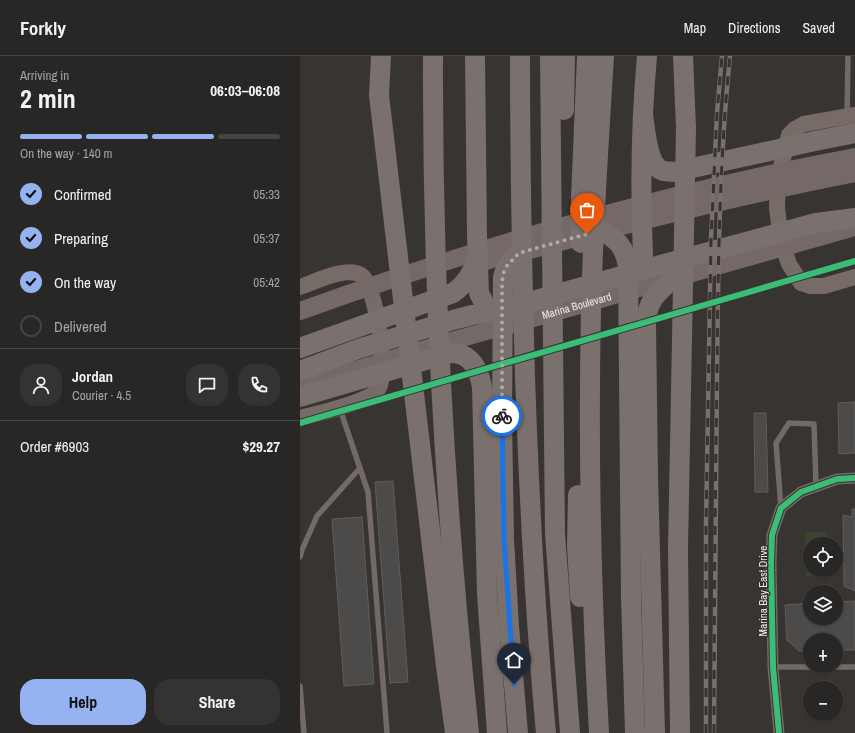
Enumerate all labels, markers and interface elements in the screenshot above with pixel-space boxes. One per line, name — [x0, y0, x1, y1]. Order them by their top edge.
text: Forkly — [20, 15, 66, 41]
text: Map — [684, 19, 706, 37]
text: Directions — [728, 19, 780, 37]
text: Saved — [802, 19, 835, 37]
text: Arriving in — [20, 67, 69, 84]
text: 06:03–06:08 — [210, 80, 280, 101]
text: 2 min — [20, 81, 76, 116]
text: On the way · 140 m — [20, 145, 112, 162]
icon: check — [20, 183, 42, 205]
text: Confirmed — [54, 184, 111, 205]
text: 05:33 — [253, 186, 280, 203]
pin — [570, 193, 604, 234]
icon: bag — [576, 199, 598, 221]
icon: check — [20, 227, 42, 249]
text: Preparing — [54, 228, 108, 249]
text: 05:37 — [253, 230, 280, 247]
icon: check — [20, 271, 42, 293]
text: On the way — [54, 272, 116, 293]
text: 05:42 — [253, 274, 280, 291]
street label: Marina Boulevard — [540, 289, 613, 322]
text: Delivered — [54, 316, 107, 337]
button: person — [20, 364, 62, 406]
button: chat — [186, 364, 228, 406]
button: phone — [238, 364, 280, 406]
text: Jordan — [72, 366, 113, 387]
text: Courier · 4.5 — [72, 387, 131, 404]
courier — [482, 396, 522, 436]
icon: bike — [491, 405, 513, 427]
text: Order #6903 — [20, 436, 89, 457]
text: $29.27 — [242, 436, 280, 457]
map controls — [803, 537, 843, 721]
button: locate — [803, 537, 843, 577]
street label: Marina Bay East Drive — [756, 546, 770, 636]
button: layers — [803, 585, 843, 625]
button: + — [803, 633, 843, 673]
pin — [497, 643, 531, 684]
icon: home — [503, 649, 525, 671]
button: Help — [20, 679, 146, 725]
button: Share — [154, 679, 280, 725]
button: − — [803, 681, 843, 721]

